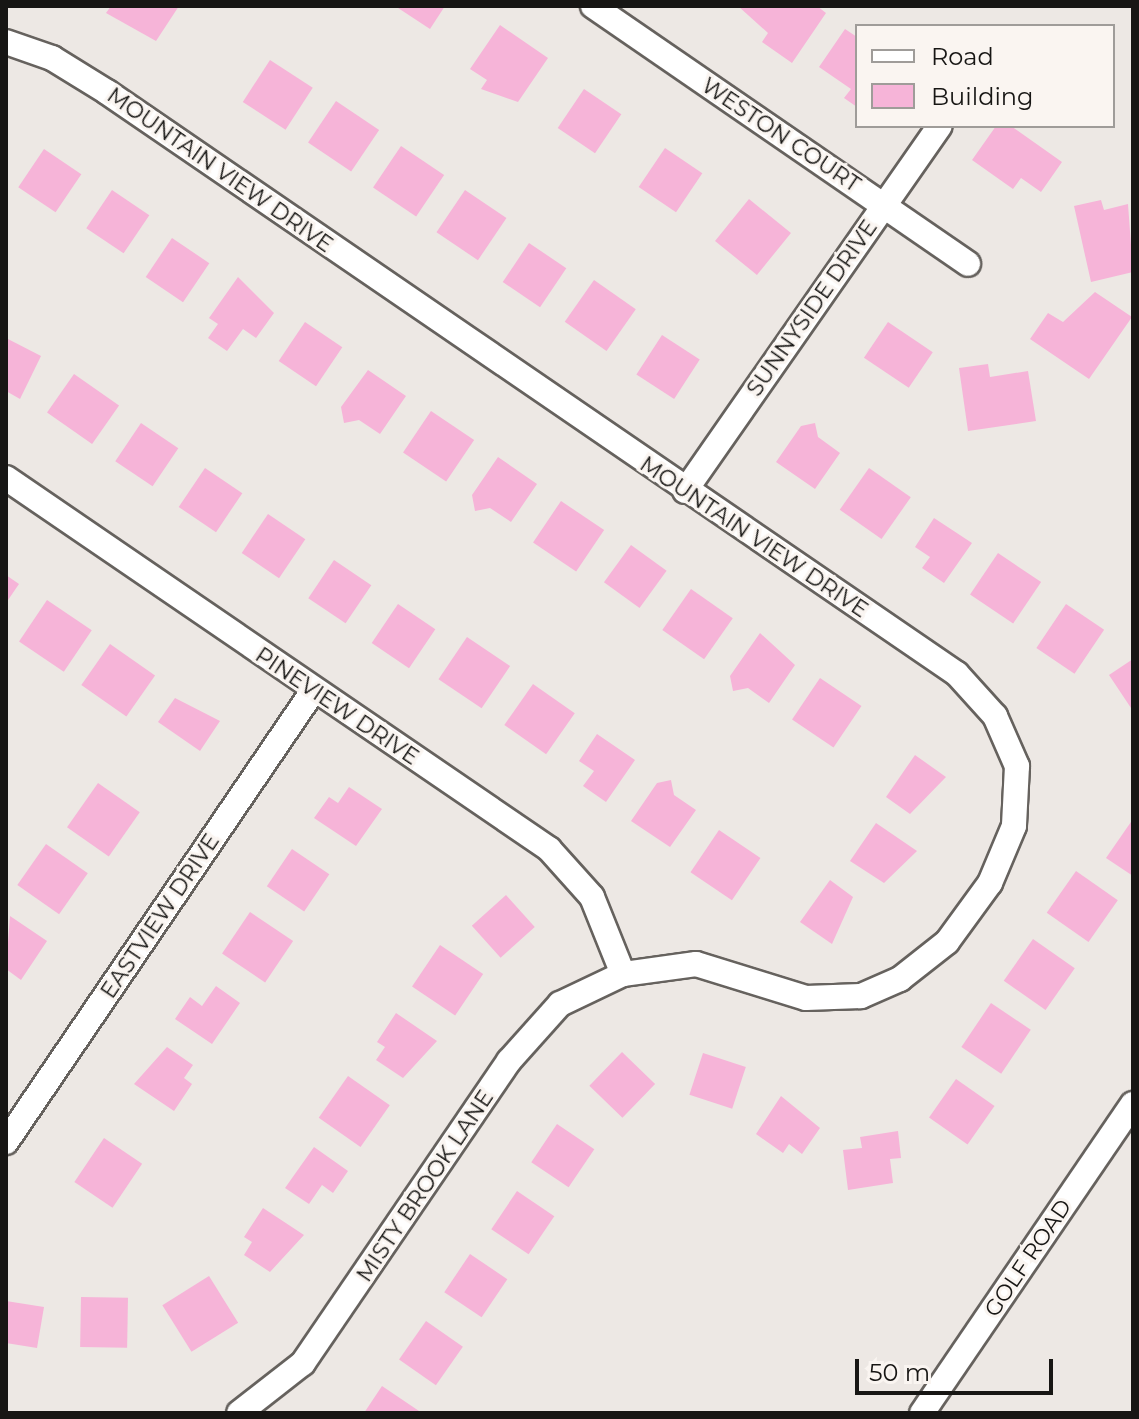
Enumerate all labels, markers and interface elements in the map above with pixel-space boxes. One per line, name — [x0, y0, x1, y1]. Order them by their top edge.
legend — [855, 24, 1115, 128]
text: Road — [931, 42, 994, 71]
street label: WESTON COURT — [697, 72, 865, 198]
street label: MOUNTAIN VIEW DRIVE — [102, 82, 338, 258]
text: Building — [931, 82, 1034, 111]
street label: SUNNYSIDE DRIVE — [741, 215, 883, 401]
street label: MOUNTAIN VIEW DRIVE — [635, 451, 873, 623]
street label: PINEVIEW DRIVE — [250, 642, 424, 770]
street label: EASTVIEW DRIVE — [95, 829, 225, 1003]
street label: MISTY BROOK LANE — [351, 1085, 499, 1287]
street label: GOLF ROAD — [979, 1194, 1077, 1322]
scale bar — [859, 1343, 1057, 1393]
text: 50 m — [869, 1358, 930, 1387]

